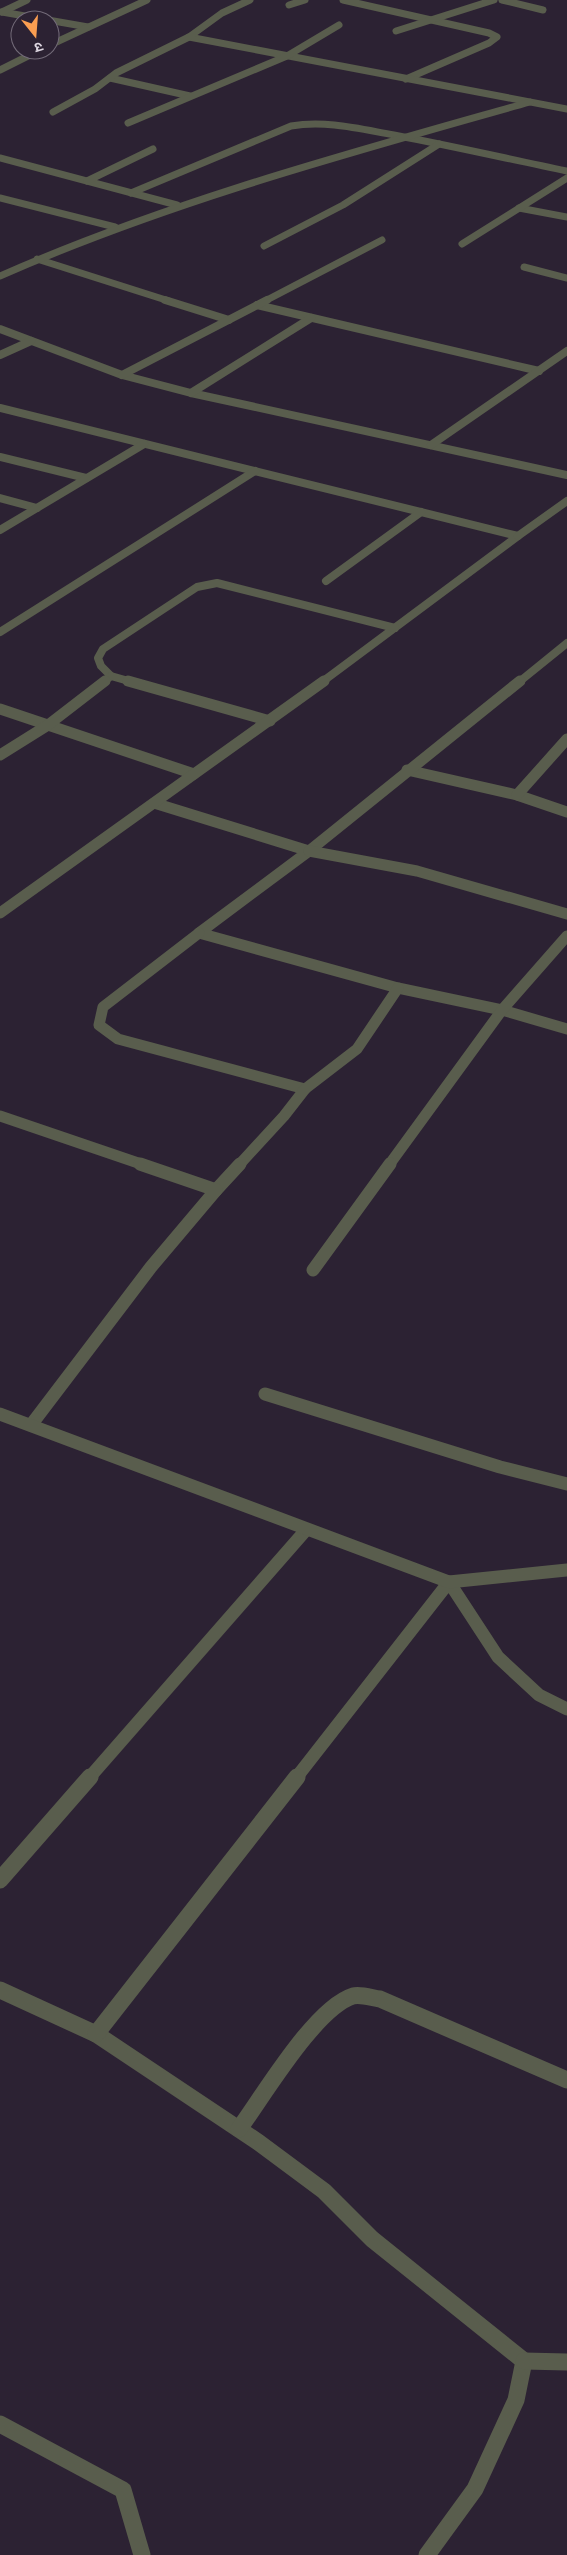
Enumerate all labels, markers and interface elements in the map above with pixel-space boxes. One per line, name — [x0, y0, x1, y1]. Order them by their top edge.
north arrow — [10, 10, 60, 60]
text: उ — [32, 39, 45, 57]

